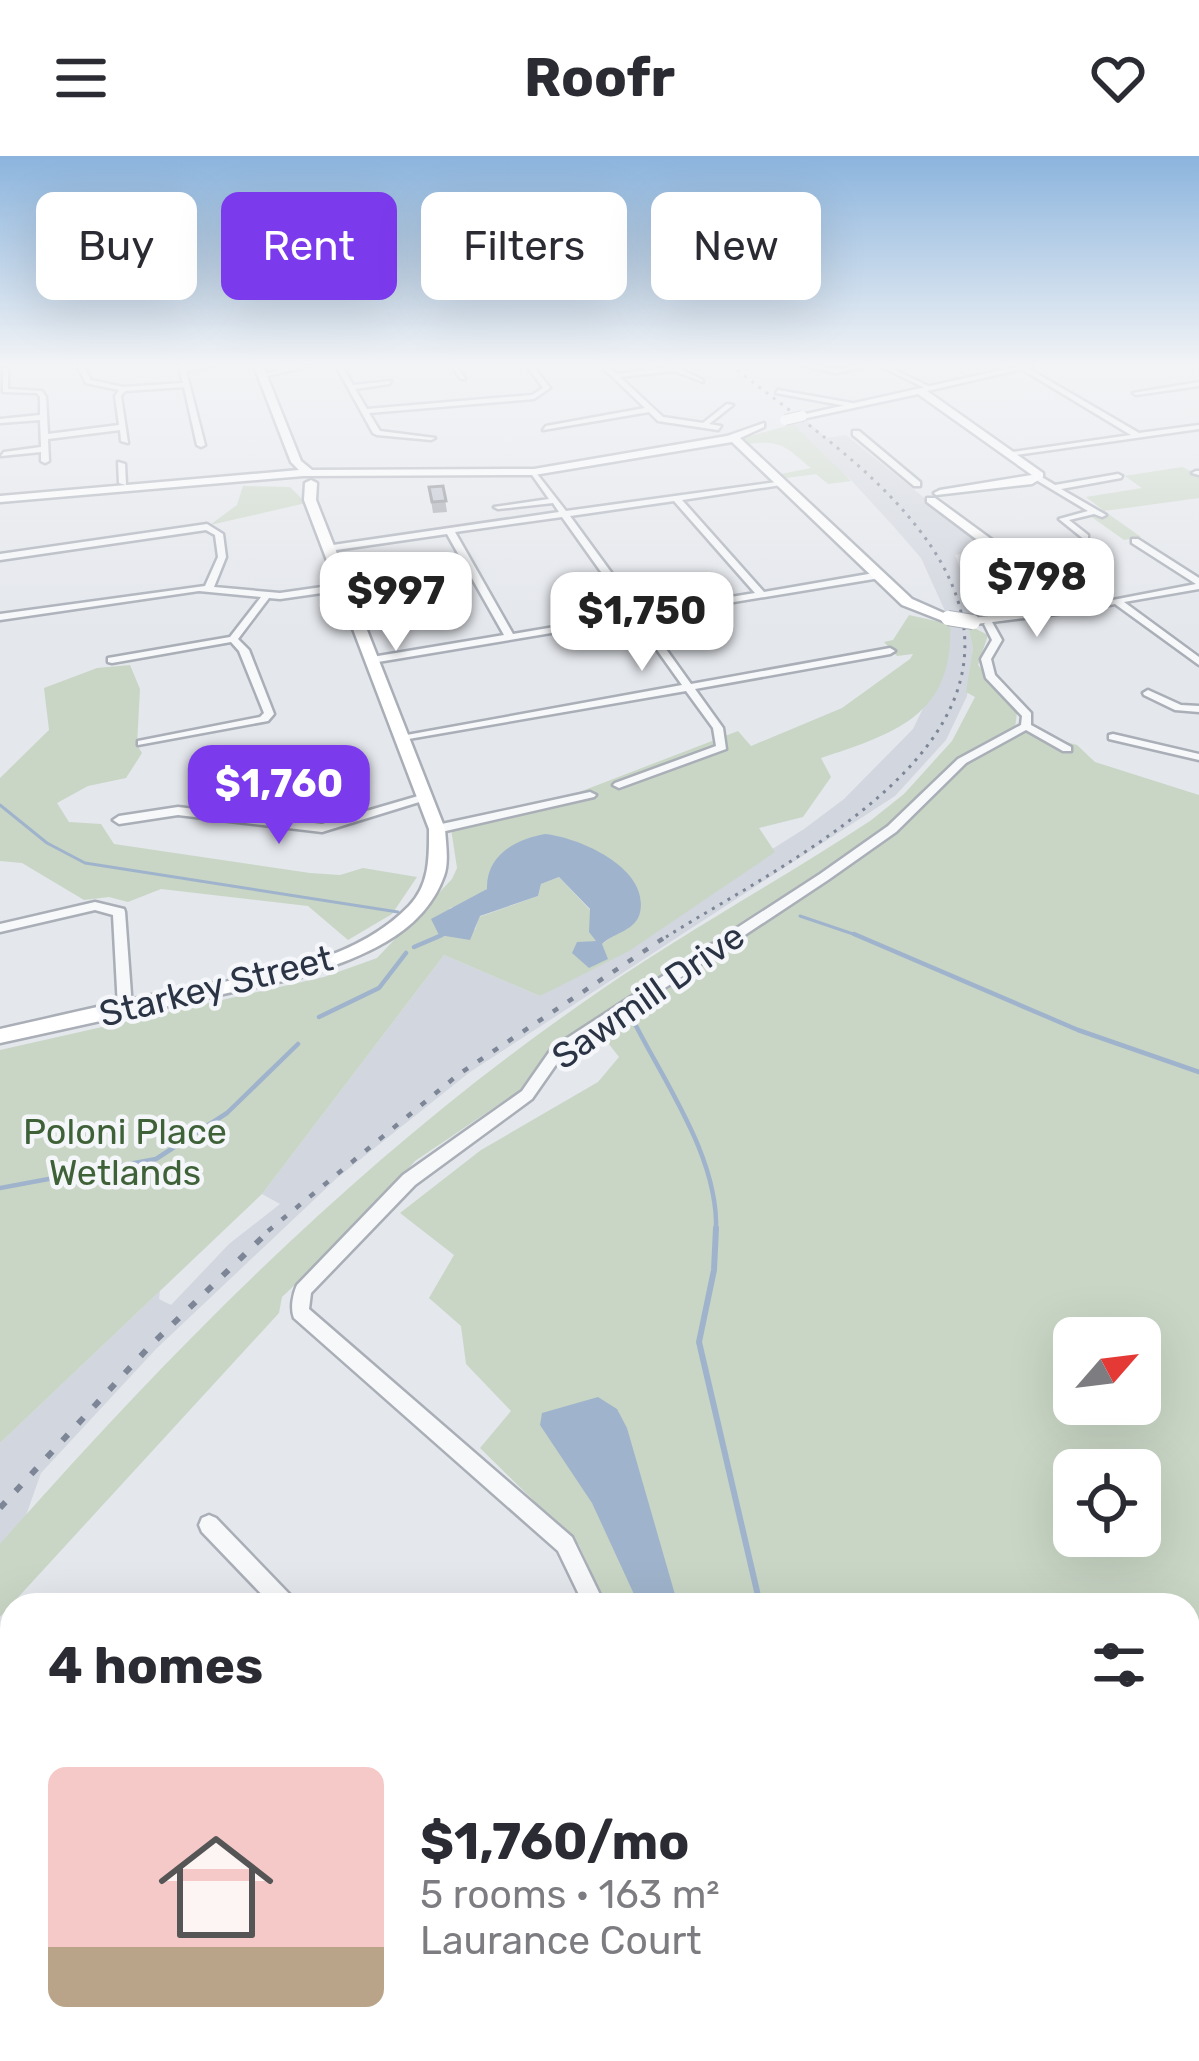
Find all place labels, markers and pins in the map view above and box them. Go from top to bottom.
pin: $798 [966,538,1108,640]
pin: $997 [325,552,467,654]
pin: $1,750 [544,572,740,674]
pin: $1,760 [181,745,377,847]

